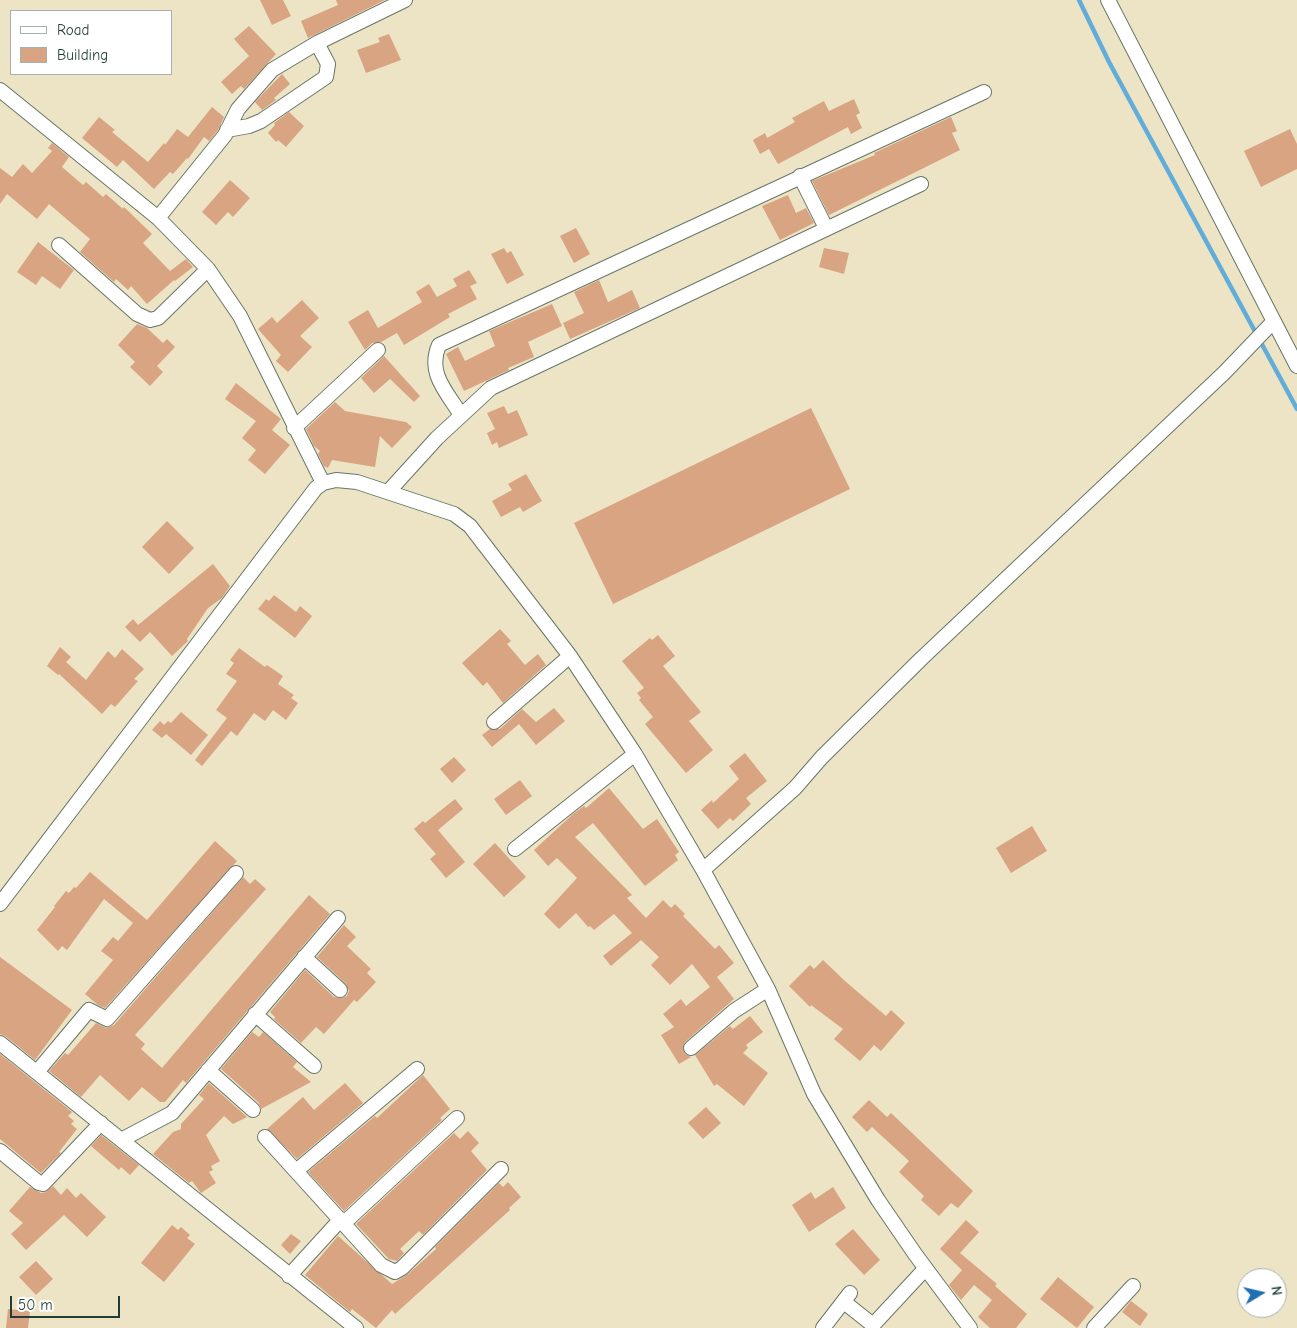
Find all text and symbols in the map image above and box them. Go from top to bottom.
legend [10,10,172,75]
text: Road [57,21,89,39]
text: Building [57,46,108,64]
north arrow [1237,1268,1287,1318]
text: N [1267,1285,1285,1297]
scale bar [12,1286,122,1318]
text: 50 m [18,1296,53,1314]

